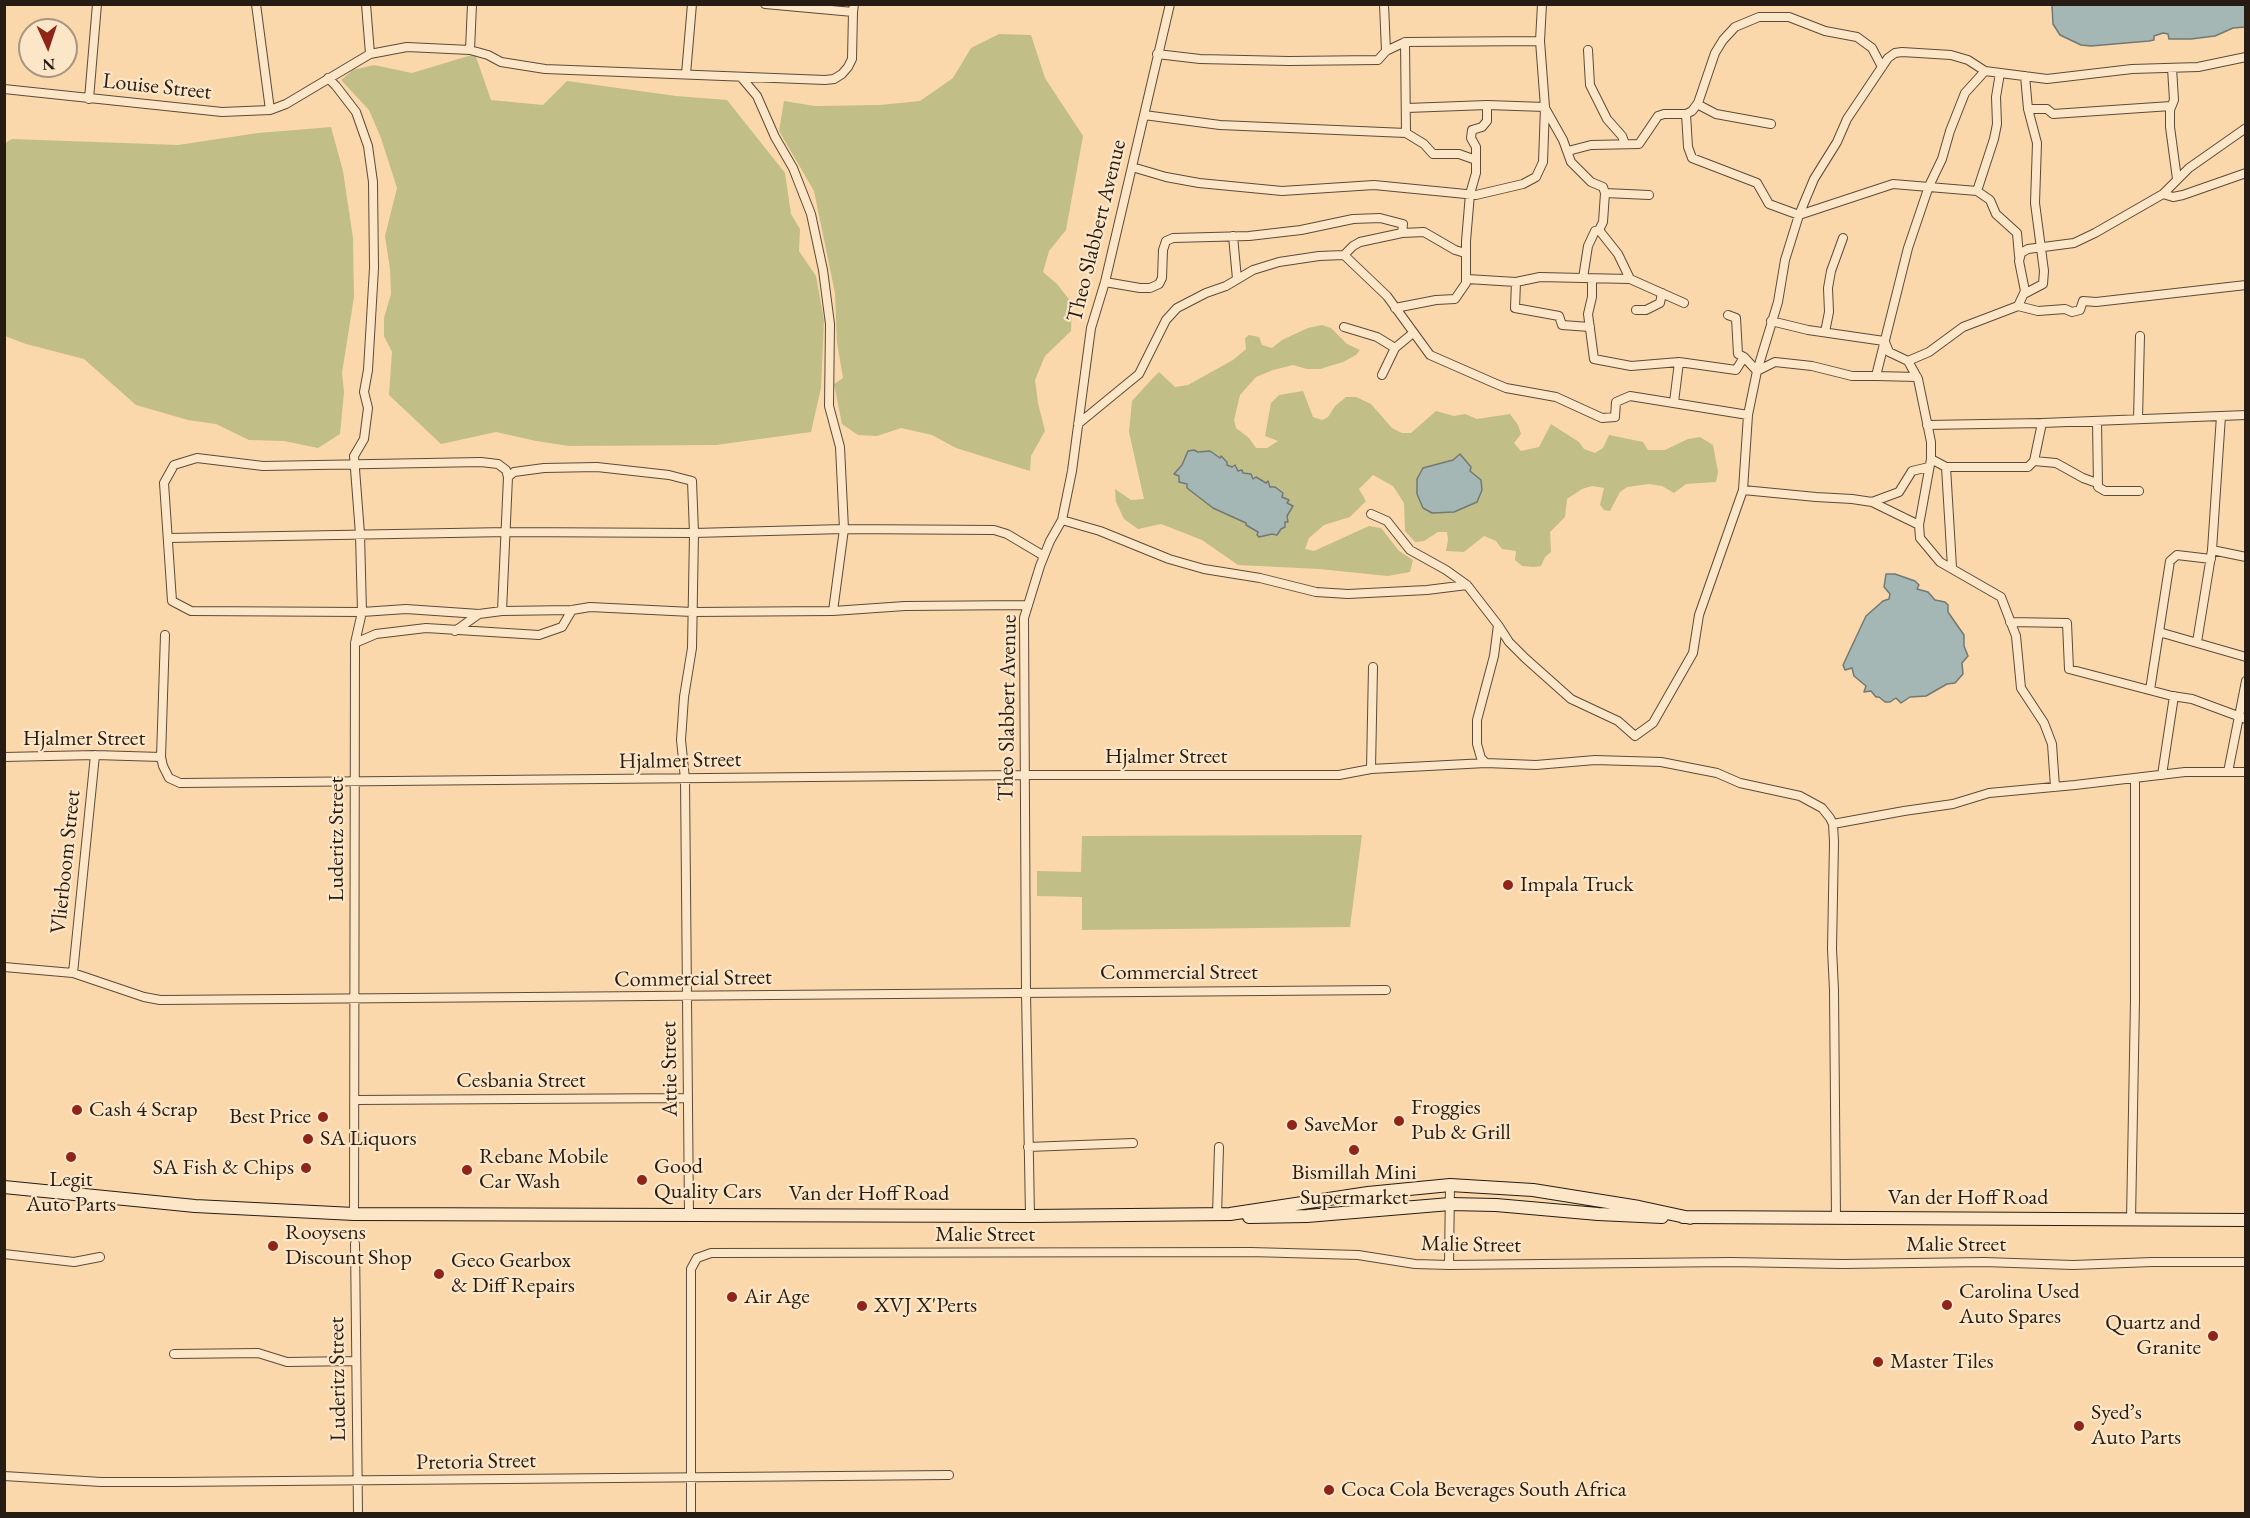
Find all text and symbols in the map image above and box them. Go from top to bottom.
north arrow [18,18,78,78]
text: N [42,54,56,75]
street label: Louise Street [101,68,213,106]
street label: Theo Slabbert Avenue [1062,137,1132,325]
street label: Theo Slabbert Avenue [993,614,1023,802]
street label: Hjalmer Street [23,726,145,752]
street label: Hjalmer Street [1105,744,1227,770]
street label: Hjalmer Street [618,747,742,775]
street label: Luderitz Street [324,777,350,901]
street label: Vlierboom Street [45,789,87,935]
place label: Impala Truck [1520,872,1634,898]
marker: Impala Truck [1501,878,1515,892]
street label: Commercial Street [1100,960,1258,986]
street label: Commercial Street [614,964,772,994]
street label: Attie Street [656,1021,684,1117]
street label: Cesbania Street [456,1068,586,1094]
place label: Froggies Pub & Grill [1411,1095,1511,1146]
place label: Cash 4 Scrap [89,1097,198,1123]
marker: Cash 4 Scrap [70,1103,84,1117]
place label: Best Price [229,1104,311,1130]
marker: Best Price [316,1110,330,1124]
place label: SaveMor [1304,1112,1378,1138]
marker: Froggies Pub & Grill [1392,1114,1406,1128]
marker: SaveMor [1285,1118,1299,1132]
place label: SA Liquors [320,1126,417,1152]
marker: SA Liquors [301,1132,315,1146]
marker: Bismillah Mini Supermarket [1347,1143,1361,1157]
place label: Rebane Mobile Car Wash [479,1144,608,1196]
marker: Legit Auto Parts [64,1150,78,1164]
place label: Good Quality Cars [654,1154,762,1206]
place label: SA Fish & Chips [153,1155,294,1181]
place label: Bismillah Mini Supermarket [1291,1160,1417,1212]
marker: SA Fish & Chips [299,1161,313,1175]
marker: Rebane Mobile Car Wash [460,1163,474,1177]
place label: Legit Auto Parts [26,1167,116,1218]
marker: Good Quality Cars [635,1173,649,1187]
street label: Van der Hoff Road [789,1181,949,1207]
street label: Van der Hoff Road [1888,1185,2048,1211]
place label: Rooysens Discount Shop [285,1220,412,1272]
street label: Malie Street [935,1222,1035,1248]
street label: Malie Street [1421,1231,1521,1259]
street label: Malie Street [1906,1232,2006,1258]
marker: Rooysens Discount Shop [266,1239,280,1253]
place label: Geco Gearbox & Diff Repairs [451,1248,575,1300]
marker: Geco Gearbox & Diff Repairs [432,1267,446,1281]
place label: Carolina Used Auto Spares [1959,1279,2080,1330]
place label: Air Age [744,1284,810,1310]
marker: Air Age [725,1290,739,1304]
place label: XVJ X'Perts [874,1293,977,1319]
marker: Carolina Used Auto Spares [1940,1298,1954,1312]
marker: XVJ X'Perts [855,1299,869,1313]
place label: Quartz and Granite [2105,1310,2201,1362]
street label: Luderitz Street [324,1316,352,1442]
marker: Quartz and Granite [2206,1329,2220,1343]
place label: Master Tiles [1890,1349,1994,1375]
marker: Master Tiles [1871,1355,1885,1369]
place label: Syed’s Auto Parts [2091,1400,2181,1452]
marker: Syed’s Auto Parts [2072,1419,2086,1433]
street label: Pretoria Street [416,1448,536,1476]
place label: Coca Cola Beverages South Africa [1341,1477,1627,1503]
marker: Coca Cola Beverages South Africa [1322,1483,1336,1497]

